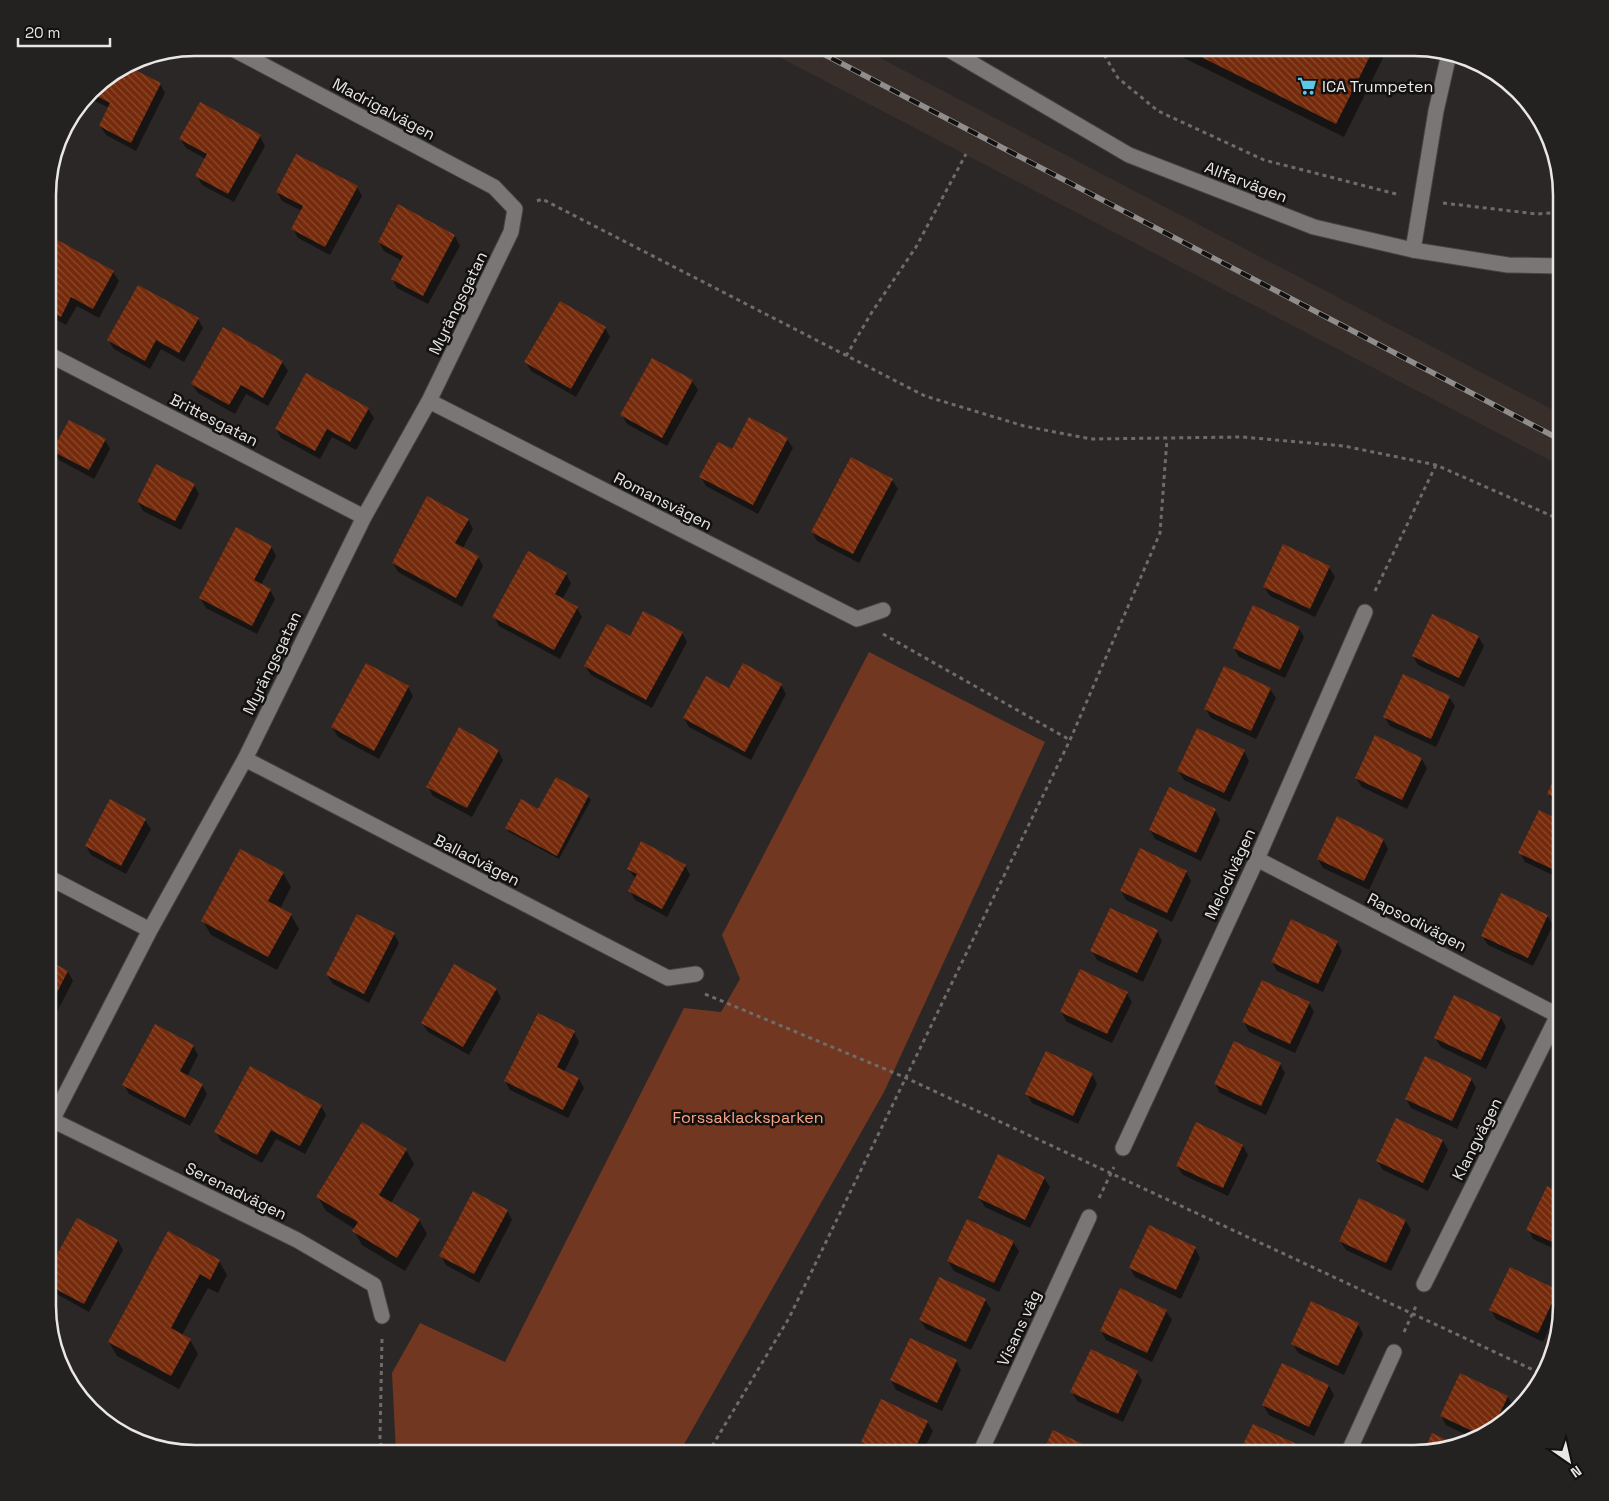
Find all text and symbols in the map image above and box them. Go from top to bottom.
scale bar [18,15,110,47]
text: 20 m [25,23,60,42]
street label: Madrigalvägen [329,73,439,145]
supermarket icon: ICA Trumpeten [1296,75,1318,97]
place label: ICA Trumpeten [1322,76,1433,97]
street label: Allfarvägen [1202,157,1290,207]
street label: Myrängsgatan [424,248,492,358]
street label: Brittesgatan [166,389,262,451]
street label: Romansvägen [610,467,716,535]
street label: Myrängsgatan [238,608,306,718]
street label: Melodivägen [1200,825,1260,923]
street label: Balladvägen [430,829,524,891]
street label: Rapsodivägen [1364,888,1470,956]
street label: Klangvägen [1447,1094,1507,1184]
park label: Forssaklacksparken [672,1107,824,1128]
street label: Serenadvägen [182,1157,290,1225]
street label: Visans väg [992,1287,1046,1369]
north arrow [1544,1436,1594,1486]
text: N [1567,1462,1585,1482]

